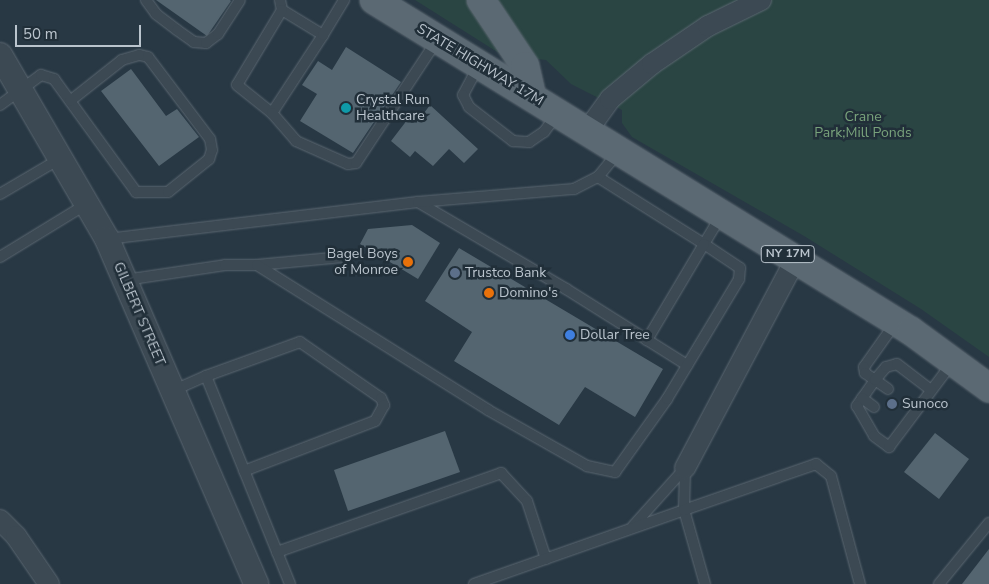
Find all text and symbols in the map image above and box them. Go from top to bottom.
scale bar [18,15,144,47]
street label: STATE HIGHWAY 17M [414,21,546,109]
text: 50 m [23,24,58,44]
place label: Crystal Run Healthcare [356,92,430,124]
marker: Crystal Run Healthcare [340,102,352,114]
park label: Crane Park;Mill Ponds [814,109,912,142]
road number: NY 17M [760,244,816,264]
place label: Bagel Boys of Monroe [327,246,398,278]
marker: Bagel Boys of Monroe [402,256,414,268]
street label: GILBERT STREET [110,260,168,368]
place label: Trustco Bank [465,265,546,281]
marker: Trustco Bank [449,267,461,279]
place label: Domino's [499,285,558,301]
marker: Domino's [483,287,495,299]
place label: Dollar Tree [580,327,650,343]
marker: Dollar Tree [564,329,576,341]
place label: Sunoco [902,396,948,412]
marker: Sunoco [886,398,898,410]

